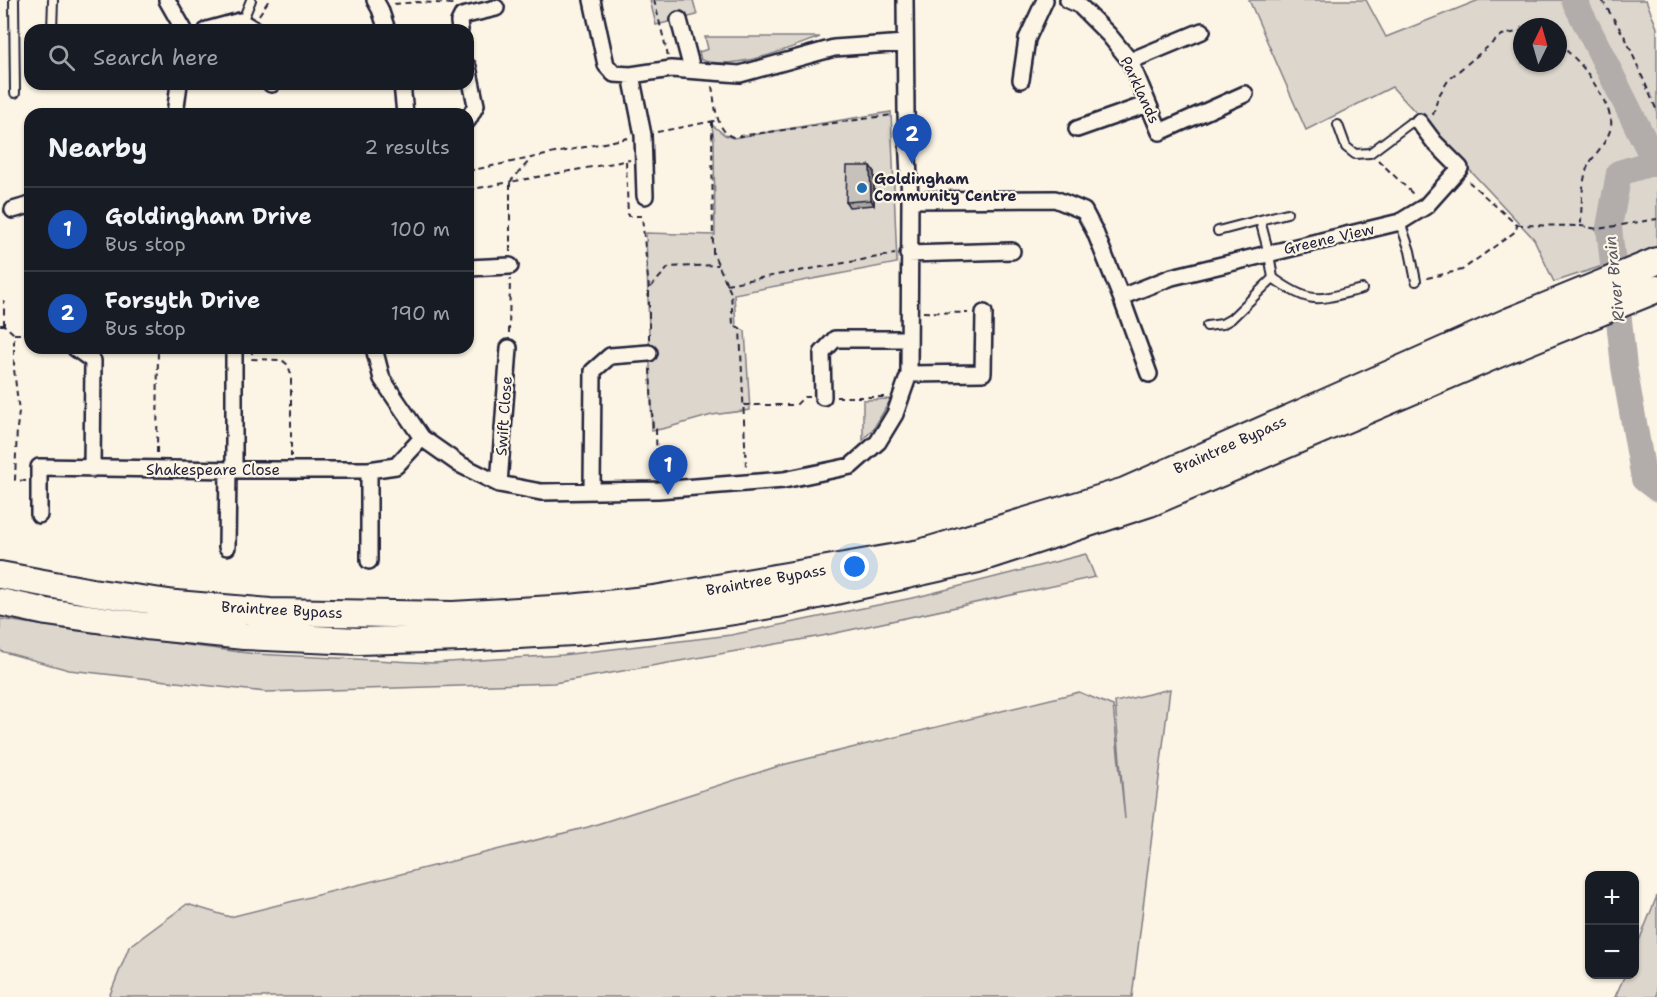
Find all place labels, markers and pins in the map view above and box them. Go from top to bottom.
pin: 2 [892,114,932,164]
place label: Goldingham Community Centre [874,169,1016,206]
marker: Goldingham Community Centre [855,181,869,195]
pin: 1 [648,446,688,495]

